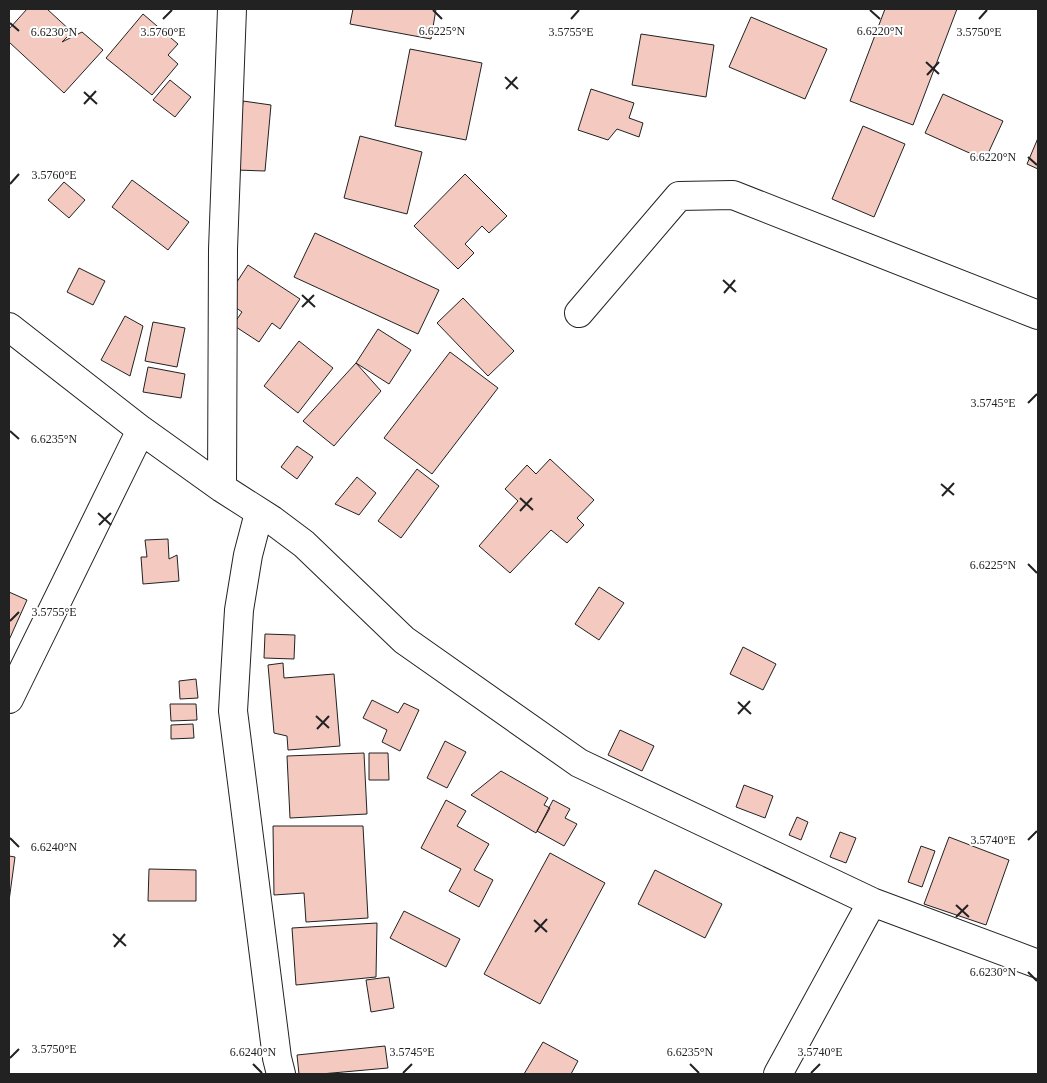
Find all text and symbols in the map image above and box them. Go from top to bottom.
text: 6.6225°N [419,24,466,38]
text: 6.6220°N [857,24,904,38]
text: 6.6230°N [31,25,78,39]
text: 3.5760°E [140,25,186,39]
text: 3.5755°E [548,25,594,39]
text: 3.5750°E [956,25,1002,39]
text: 6.6220°N [970,150,1017,164]
text: 3.5760°E [31,168,77,182]
text: 3.5745°E [970,396,1016,410]
text: 6.6235°N [31,432,78,446]
text: 6.6225°N [970,558,1017,572]
text: 3.5755°E [31,605,77,619]
text: 3.5740°E [970,833,1016,847]
text: 6.6240°N [31,840,78,854]
text: 6.6230°N [970,965,1017,979]
text: 3.5750°E [31,1042,77,1056]
text: 6.6240°N [230,1045,277,1059]
text: 3.5745°E [389,1045,435,1059]
text: 6.6235°N [667,1045,714,1059]
text: 3.5740°E [797,1045,843,1059]

